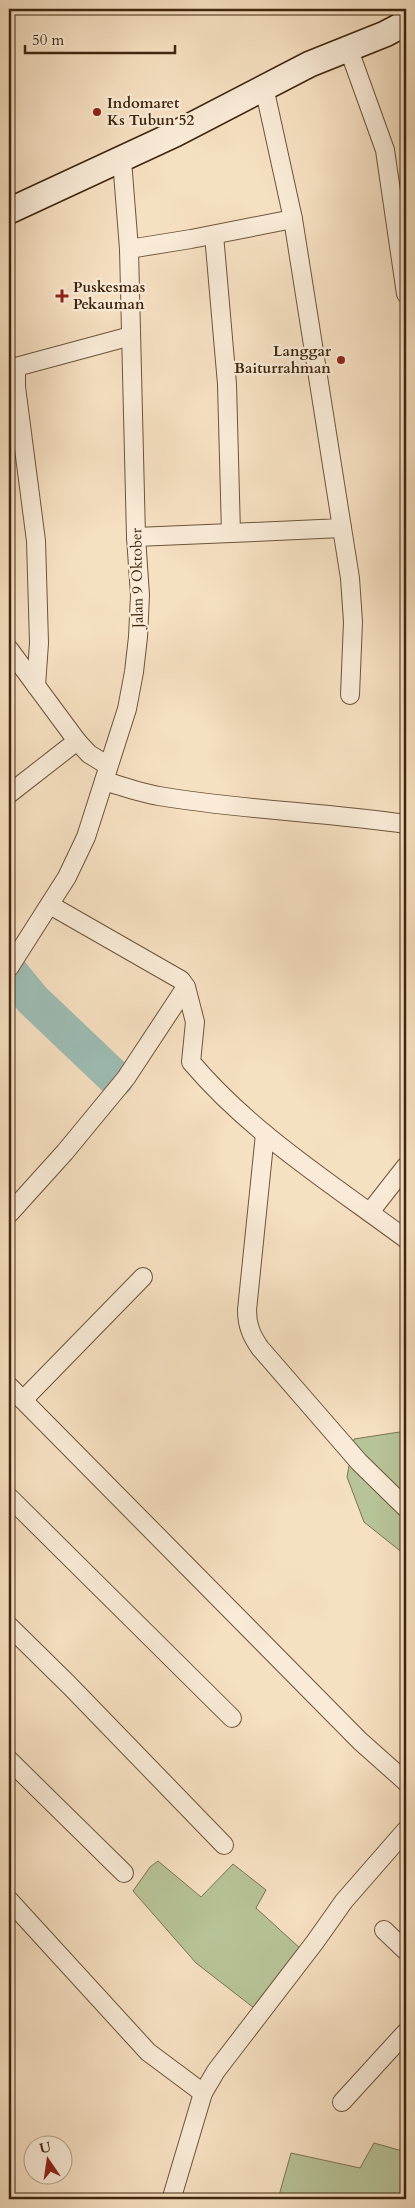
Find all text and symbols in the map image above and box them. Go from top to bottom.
scale bar [25,22,175,54]
text: 50 m [32,30,64,50]
place label: Indomaret Ks Tubun 52 [107,93,194,130]
marker: Indomaret Ks Tubun 52 [91,106,103,118]
place label: Puskesmas Pekauman [73,277,145,314]
marker: Puskesmas Pekauman [55,289,69,303]
place label: Langgar Baiturrahman [234,341,332,378]
marker: Langgar Baiturrahman [335,354,347,366]
street label: Jalan 9 Oktober [126,527,148,630]
north arrow [22,2136,72,2186]
text: U [37,2137,53,2158]

